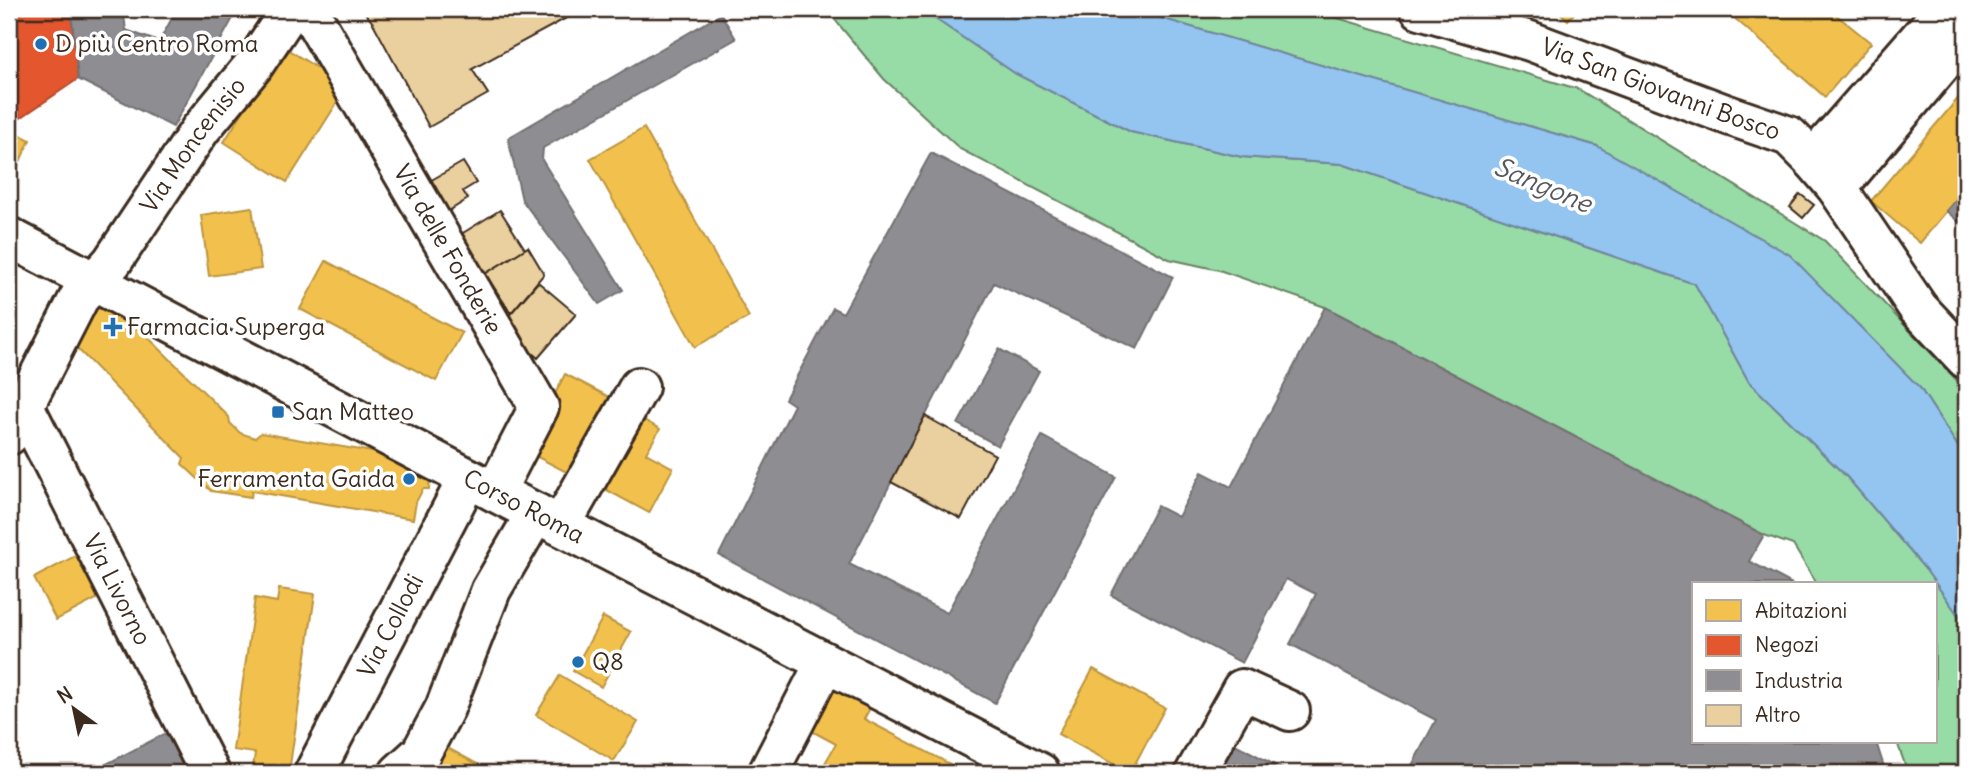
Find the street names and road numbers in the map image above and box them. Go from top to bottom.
street label: Via San Giovanni Bosco [1537,31,1785,146]
street label: Via Moncenisio [133,71,252,218]
street label: Via delle Fonderie [387,159,509,339]
street label: Corso Roma [458,462,590,549]
street label: Via Livorno [77,529,159,650]
street label: Via Collodi [351,568,429,682]

